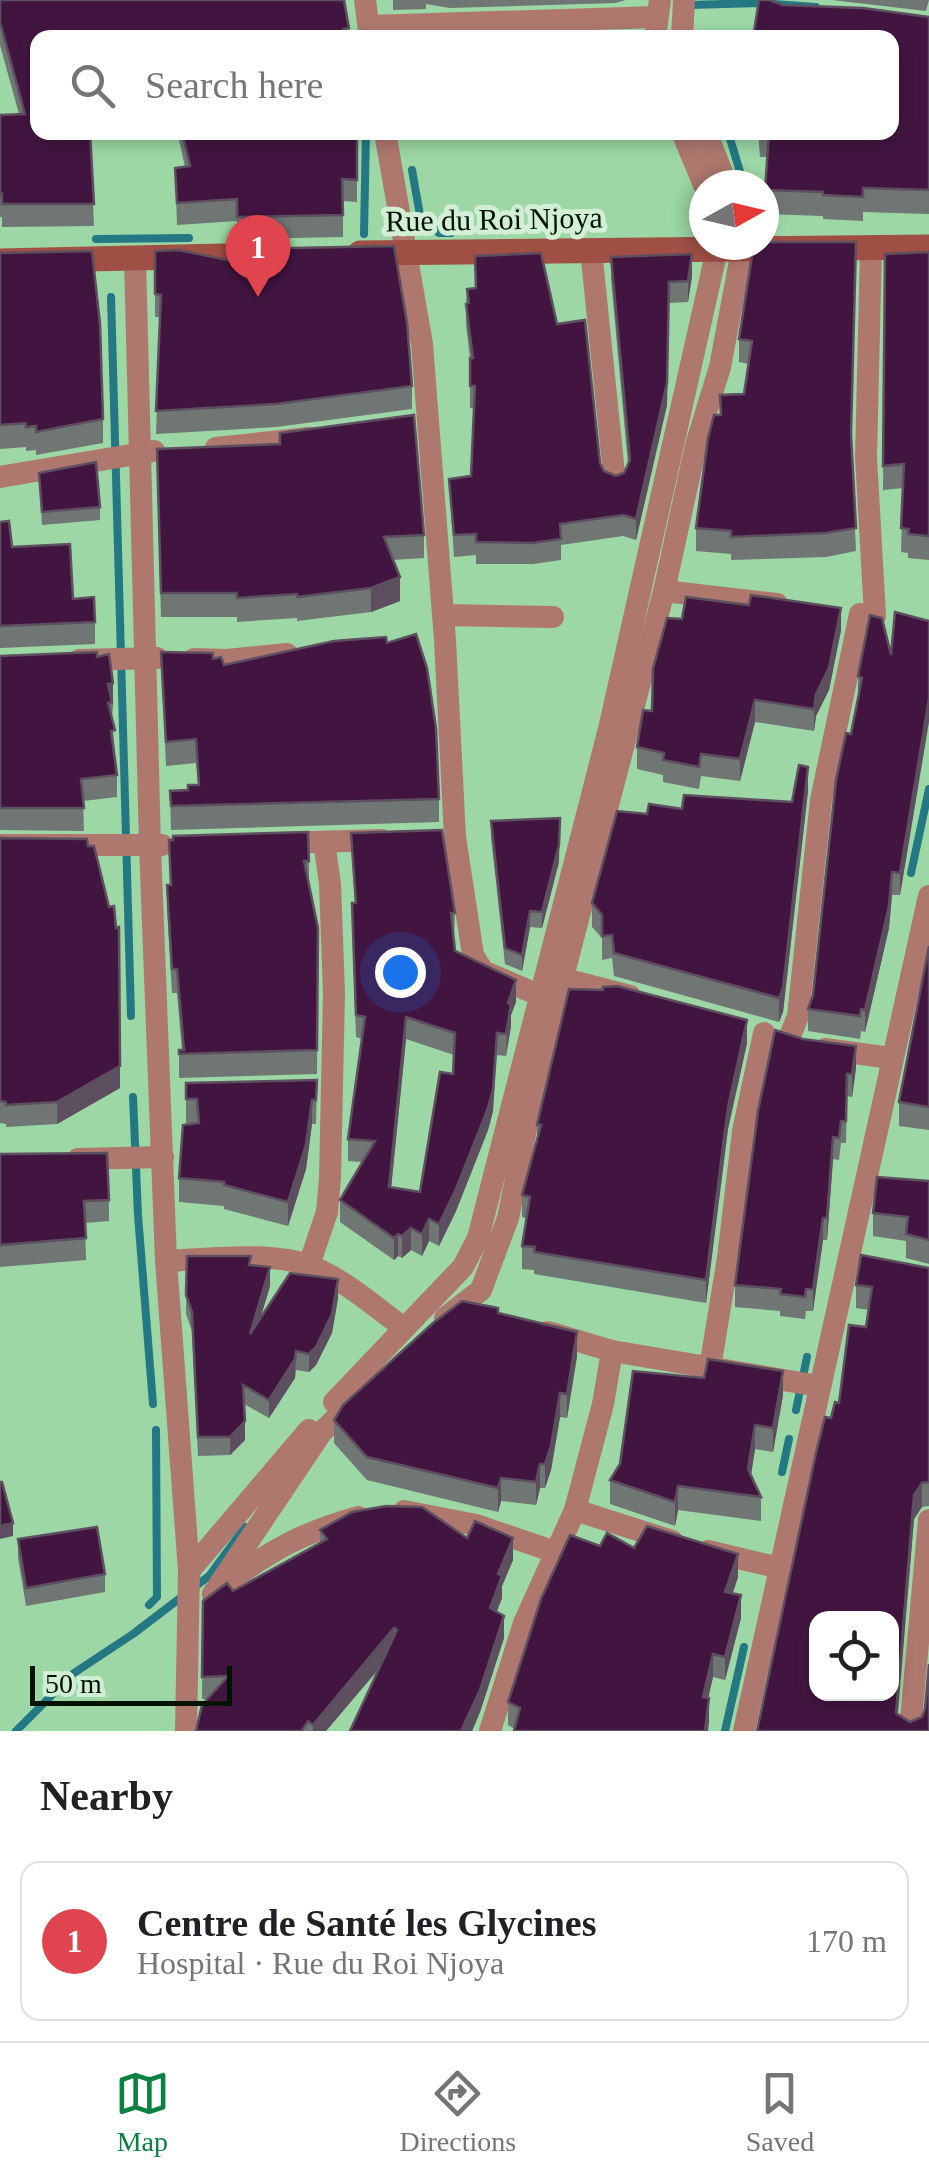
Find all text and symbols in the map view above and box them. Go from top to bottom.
search box [30,30,899,140]
icon: search [65,58,120,113]
text: Search here [145,64,323,106]
north arrow [689,170,779,260]
street label: Rue du Roi Njoya [385,201,603,237]
pin: 1 [226,214,290,297]
your location [375,947,426,998]
map controls [809,1611,899,1701]
button: locate [809,1611,899,1701]
scale bar [30,1661,232,1706]
text: 50 m [45,1668,102,1699]
text: Nearby [40,1773,173,1819]
text: Centre de Santé les Glycines [137,1902,596,1944]
text: 1 [67,1923,83,1959]
text: 170 m [806,1923,887,1959]
text: Hospital · Rue du Roi Njoya [137,1945,504,1981]
tab: Map [115,2066,170,2158]
tab: Directions [399,2066,516,2158]
tab: Saved [746,2066,814,2158]

